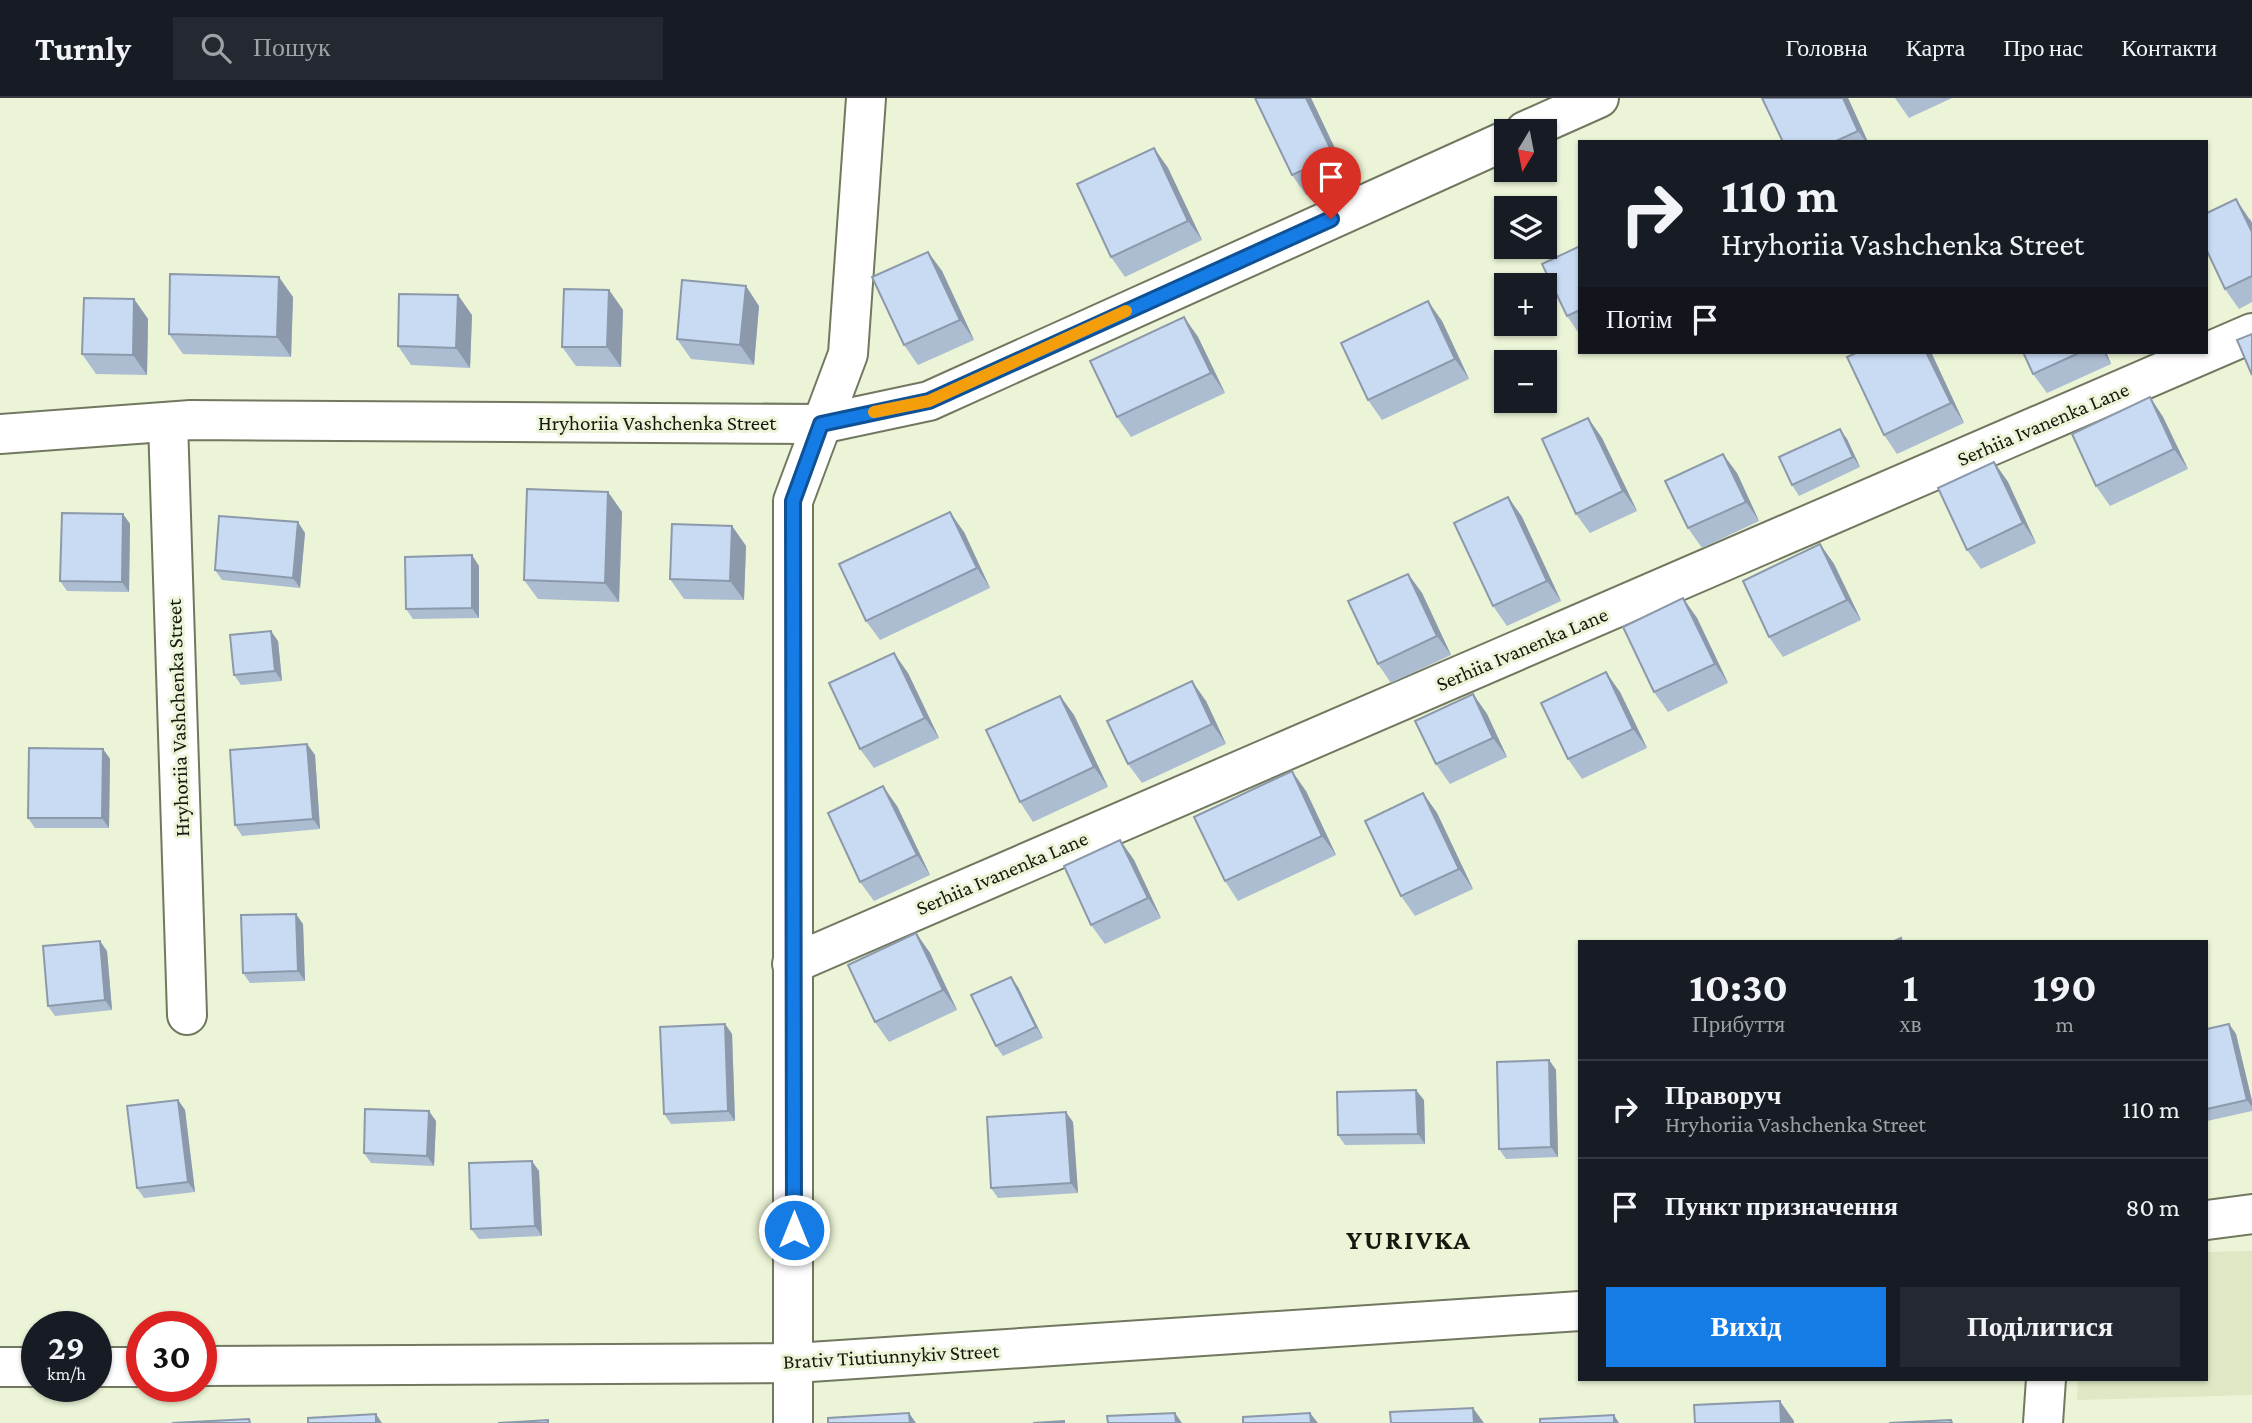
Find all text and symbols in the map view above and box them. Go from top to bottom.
search box [173,17,663,80]
icon: search [197,29,235,67]
text: Turnly [35,30,131,67]
text: Пошук [253,33,331,62]
text: Головна [1786,34,1868,61]
text: Карта [1906,34,1965,61]
text: Про нас [2003,34,2083,61]
text: Контакти [2121,34,2217,61]
north arrow [1494,119,1558,182]
map controls [1494,119,1557,413]
pin [1301,147,1361,219]
icon: arrive [1312,158,1350,196]
icon: right [1606,168,1697,259]
text: 110 m [1721,168,1838,223]
button: layers [1494,196,1557,259]
text: Hryhoriia Vashchenka Street [1721,226,2084,262]
button: + [1494,273,1557,336]
icon: arrive [1686,301,1724,339]
text: Потім [1606,305,1672,334]
button: − [1494,350,1557,413]
street label: Serhiia Ivanenka Lane [1954,377,2132,471]
street label: Hryhoriia Vashchenka Street [538,411,777,435]
street label: Hryhoriia Vashchenka Street [162,597,194,837]
street label: Serhiia Ivanenka Lane [1433,602,1611,696]
street label: Serhiia Ivanenka Lane [913,826,1091,920]
text: 10:30 [1689,963,1788,1010]
text: 1 [1903,963,1918,1010]
text: 190 [2033,963,2097,1010]
text: Прибуття [1692,1011,1785,1037]
text: хв [1899,1011,1922,1037]
text: m [2056,1011,2074,1037]
text: Праворуч [1665,1081,1781,1110]
icon: right [1606,1090,1644,1128]
text: 110 m [2122,1095,2180,1124]
text: Hryhoriia Vashchenka Street [1665,1111,1926,1137]
icon: arrive [1606,1188,1644,1226]
text: Пункт призначення [1665,1192,1898,1221]
position arrow [757,1193,831,1267]
text: 80 m [2126,1193,2180,1222]
district label: YURIVKA [1346,1224,1472,1255]
button: Вихід [1606,1287,1886,1367]
button: Поділитися [1900,1287,2180,1367]
speed limit sign: 30 [126,1311,217,1402]
text: 29 [48,1328,85,1367]
street label: Brativ Tiutiunnykiv Street [782,1338,1001,1374]
text: km/h [47,1364,86,1384]

